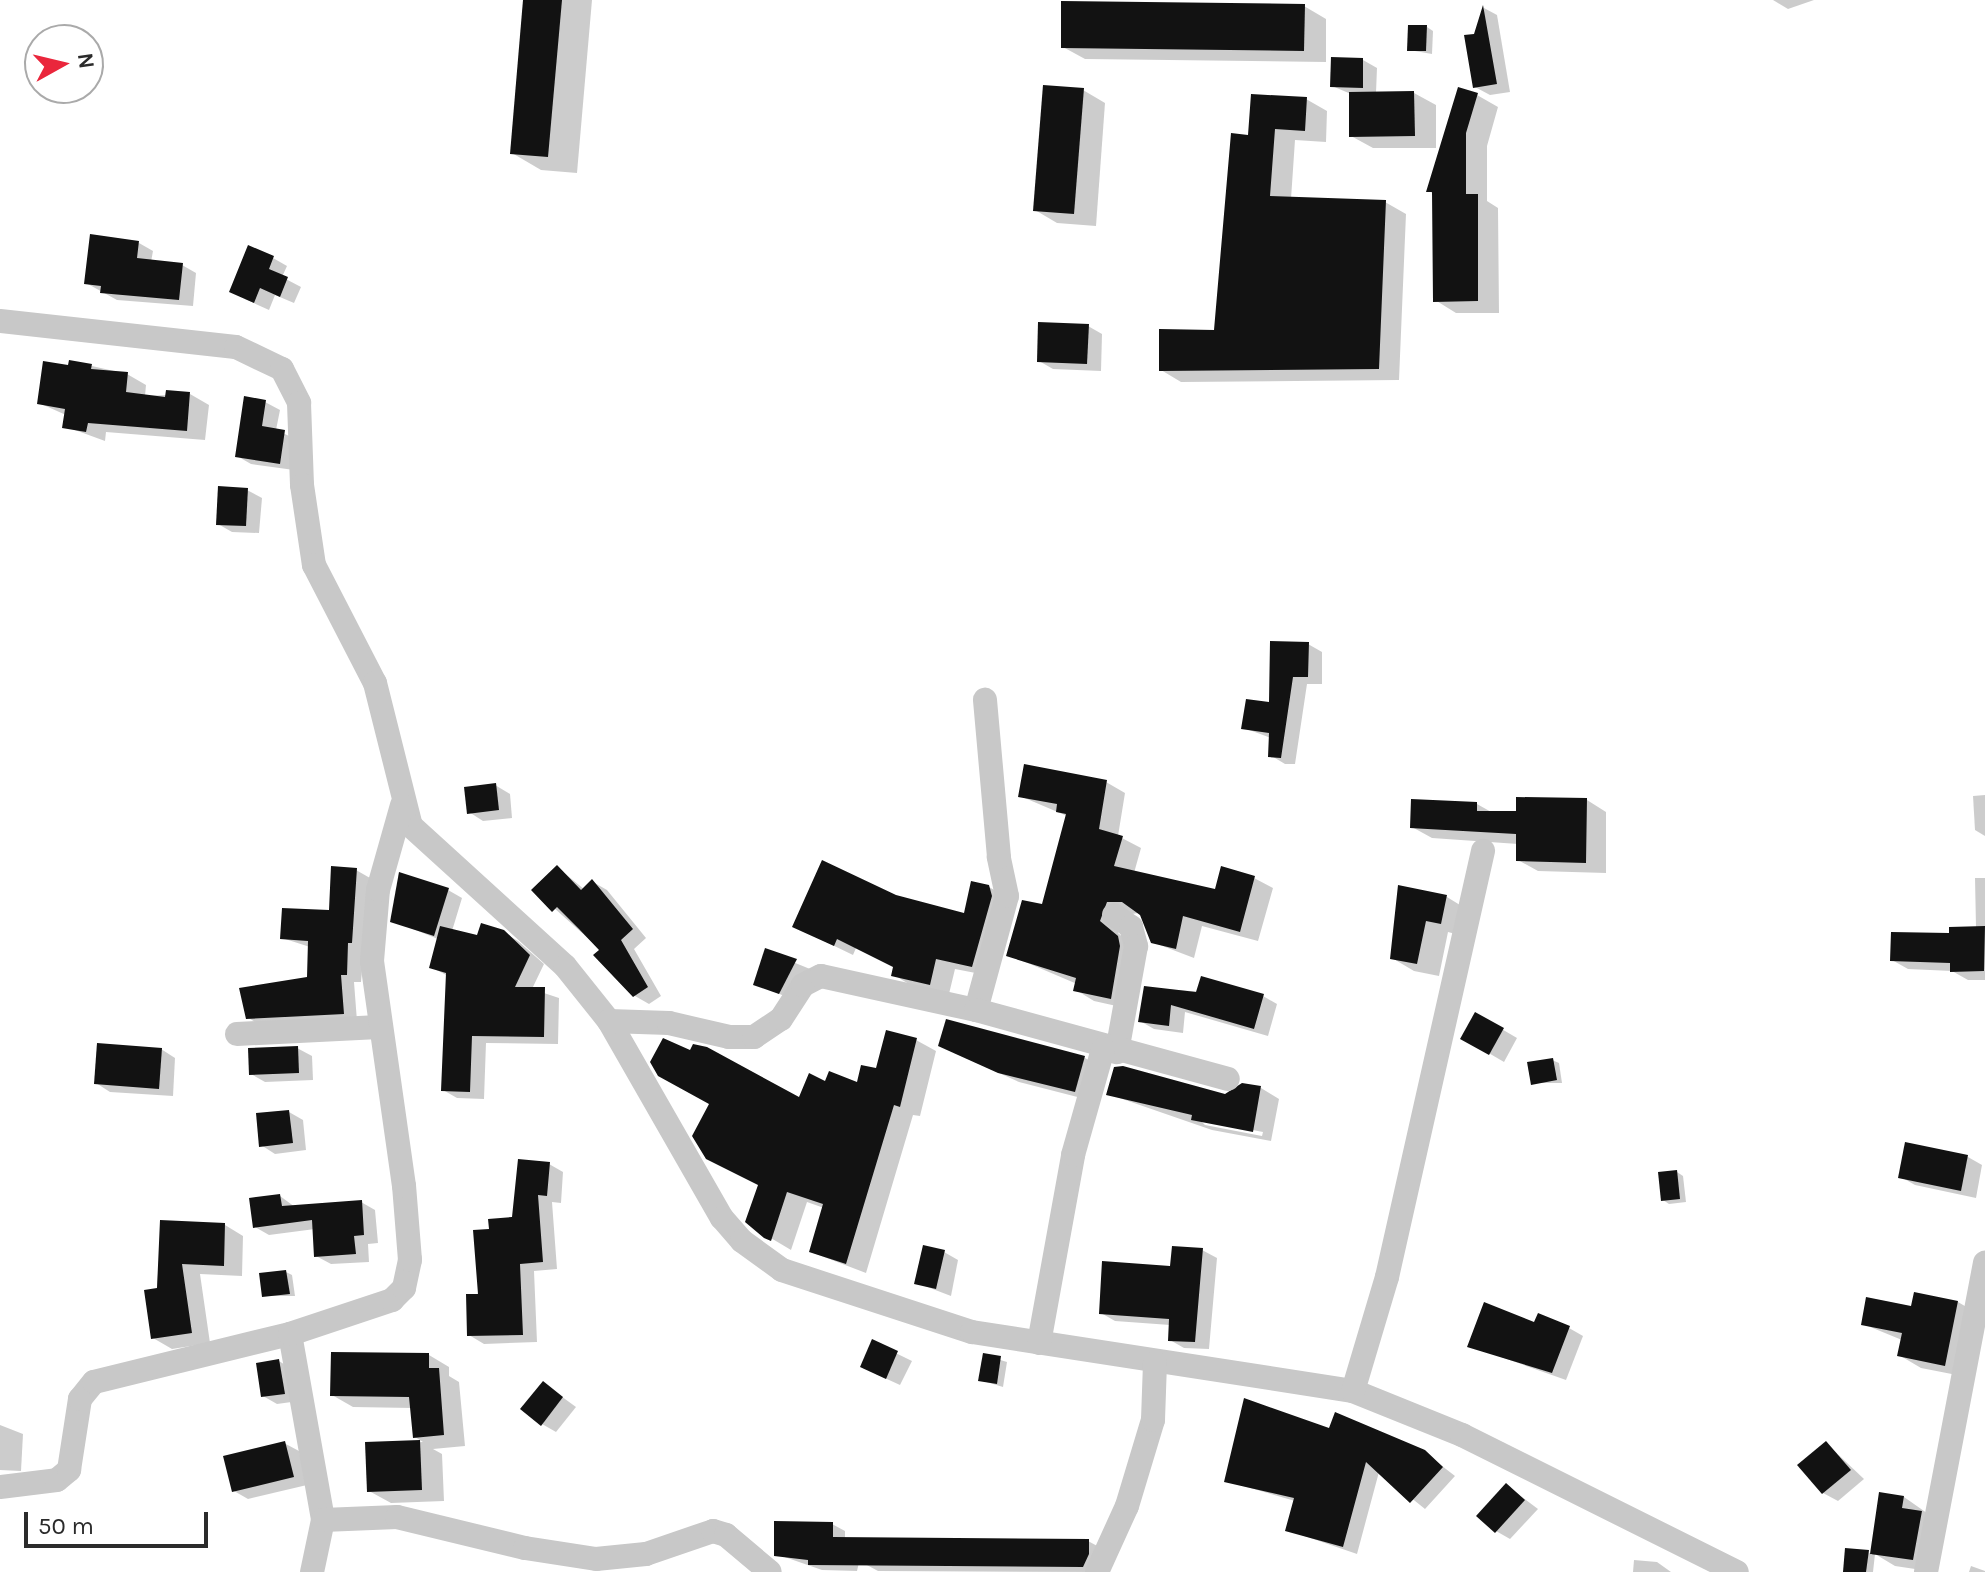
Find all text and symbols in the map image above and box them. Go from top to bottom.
north arrow [24,24,104,104]
text: N [72,51,100,71]
scale bar [28,1496,212,1546]
text: 50 m [38,1512,94,1540]

